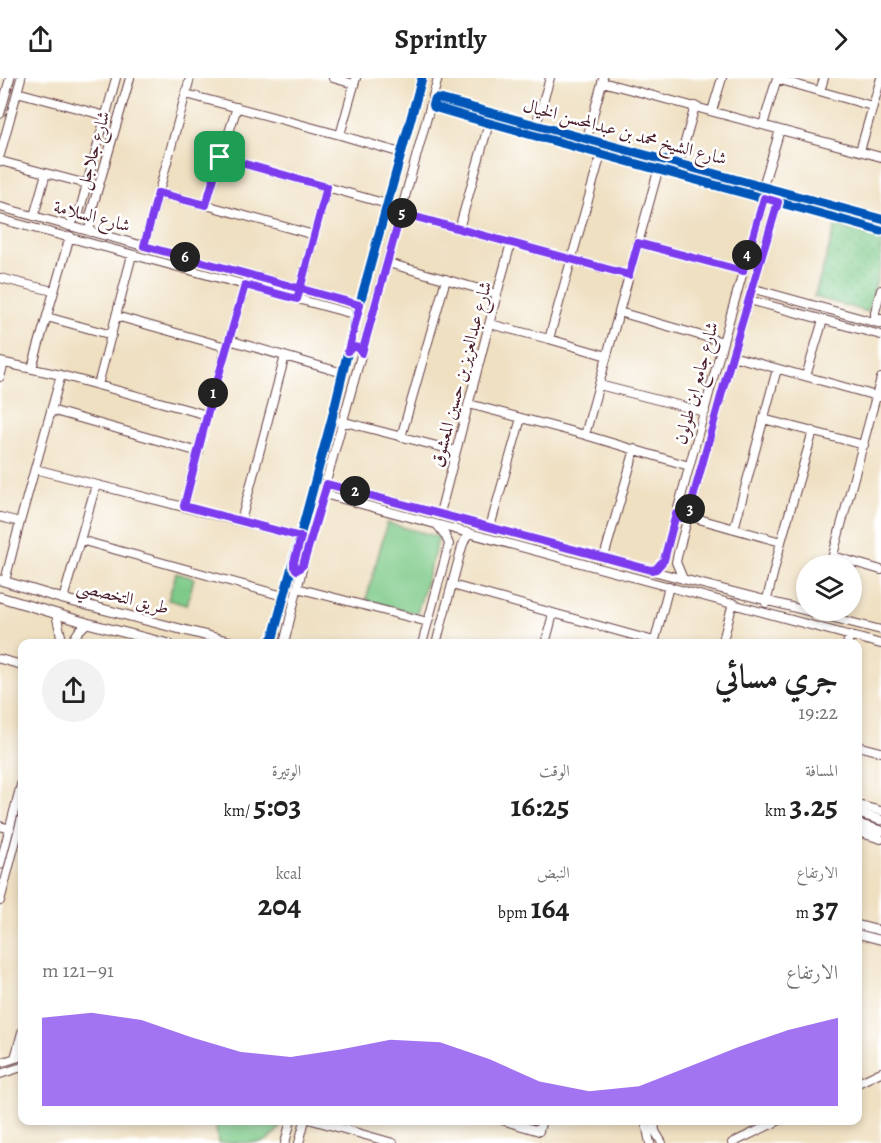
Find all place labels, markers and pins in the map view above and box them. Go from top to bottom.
pin [194,131,245,182]
pin: 5 [387,198,417,228]
pin: 4 [732,240,762,270]
pin: 6 [170,242,200,272]
pin: 1 [198,378,228,408]
pin: 2 [340,476,370,506]
pin: 3 [675,494,705,524]

